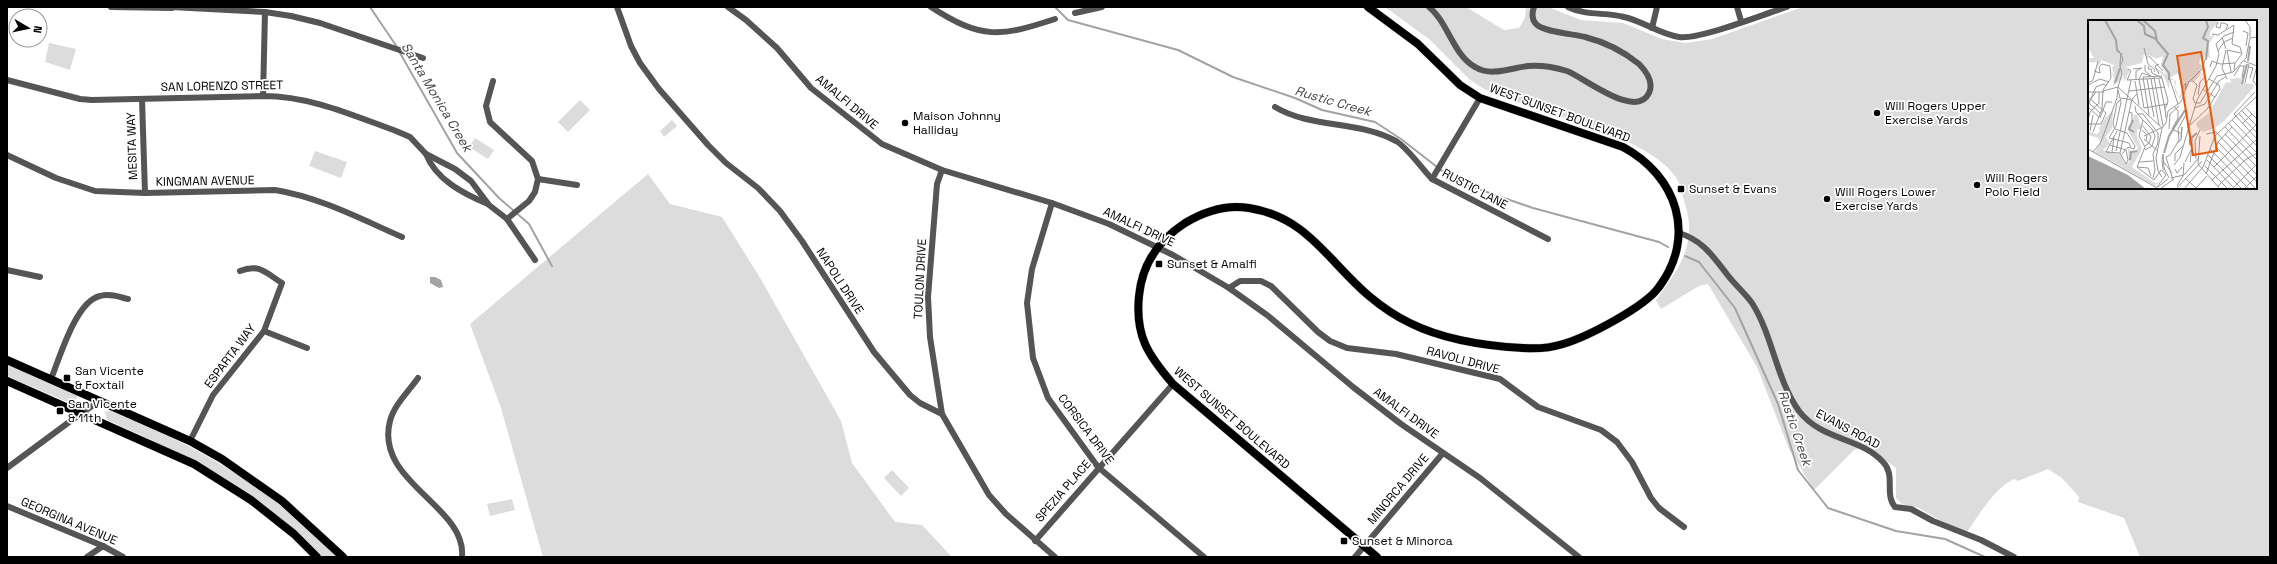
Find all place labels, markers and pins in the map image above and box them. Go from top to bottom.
place label: Will Rogers Upper Exercise Yards [1885,98,1987,128]
place label: Maison Johnny Halliday [913,108,1001,138]
marker: Will Rogers Upper Exercise Yards [1872,108,1882,118]
marker: Maison Johnny Halliday [900,118,910,128]
place label: Will Rogers Polo Field [1985,170,2048,200]
marker: Will Rogers Polo Field [1972,180,1982,190]
place label: Sunset & Evans [1689,181,1777,197]
marker: Sunset & Evans [1676,184,1686,194]
place label: Will Rogers Lower Exercise Yards [1835,184,1936,214]
marker: Will Rogers Lower Exercise Yards [1822,194,1832,204]
place label: Sunset & Amalfi [1167,256,1257,272]
marker: Sunset & Amalfi [1154,259,1164,269]
place label: San Vicente & Foxtail [75,363,144,393]
marker: San Vicente & Foxtail [62,373,72,383]
place label: San Vicente & 11th [68,396,137,426]
marker: San Vicente & 11th [55,406,65,416]
place label: Sunset & Minorca [1352,533,1453,549]
marker: Sunset & Minorca [1339,536,1349,546]

